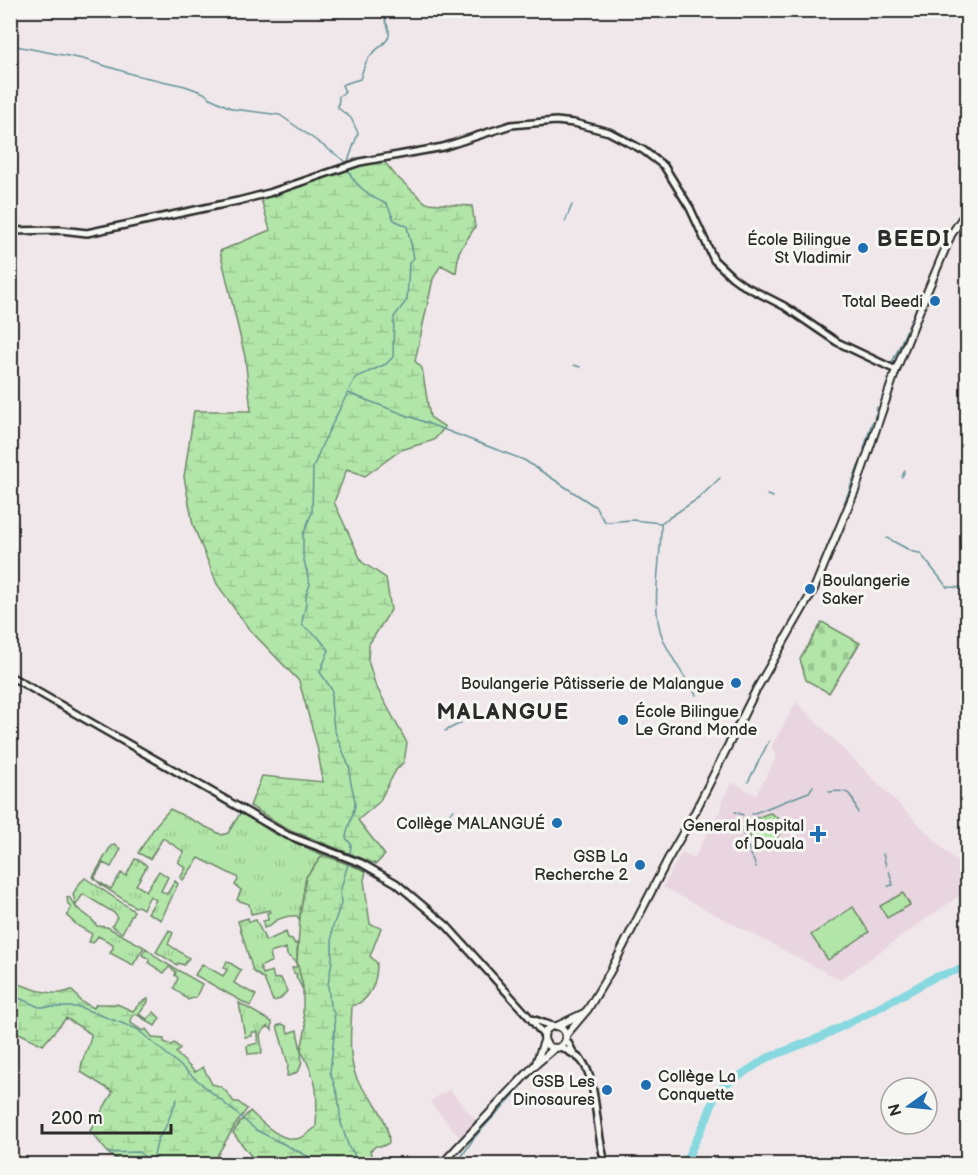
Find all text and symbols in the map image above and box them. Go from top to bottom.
district label: BEEDI [877,226,951,253]
place label: École Bilingue St Vladimir [747,229,852,268]
marker: École Bilingue St Vladimir [856,241,870,255]
place label: Total Beedi [842,293,923,312]
marker: Total Beedi [928,294,942,308]
place label: Boulangerie Saker [822,572,911,609]
marker: Boulangerie Saker [803,582,817,596]
place label: Boulangerie Pâtisserie de Malangue [461,675,725,694]
marker: Boulangerie Pâtisserie de Malangue [729,676,743,690]
district label: MALANGUE [436,699,570,726]
place label: École Bilingue Le Grand Monde [635,701,758,740]
marker: École Bilingue Le Grand Monde [616,713,630,727]
place label: Collège MALANGUÉ [396,813,545,834]
marker: Collège MALANGUÉ [550,816,564,830]
place label: General Hospital of Douala [683,817,804,854]
marker: General Hospital of Douala [809,825,827,843]
place label: GSB La Recherche 2 [534,848,629,885]
marker: GSB La Recherche 2 [633,858,647,872]
place label: Collège La Conquette [658,1068,736,1105]
place label: GSB Les Dinosaures [513,1073,595,1110]
north arrow [879,1076,939,1136]
marker: Collège La Conquette [639,1078,653,1092]
marker: GSB Les Dinosaures [600,1083,614,1097]
scale bar [42,1097,171,1135]
text: N [885,1101,907,1118]
text: 200 m [51,1108,103,1129]

